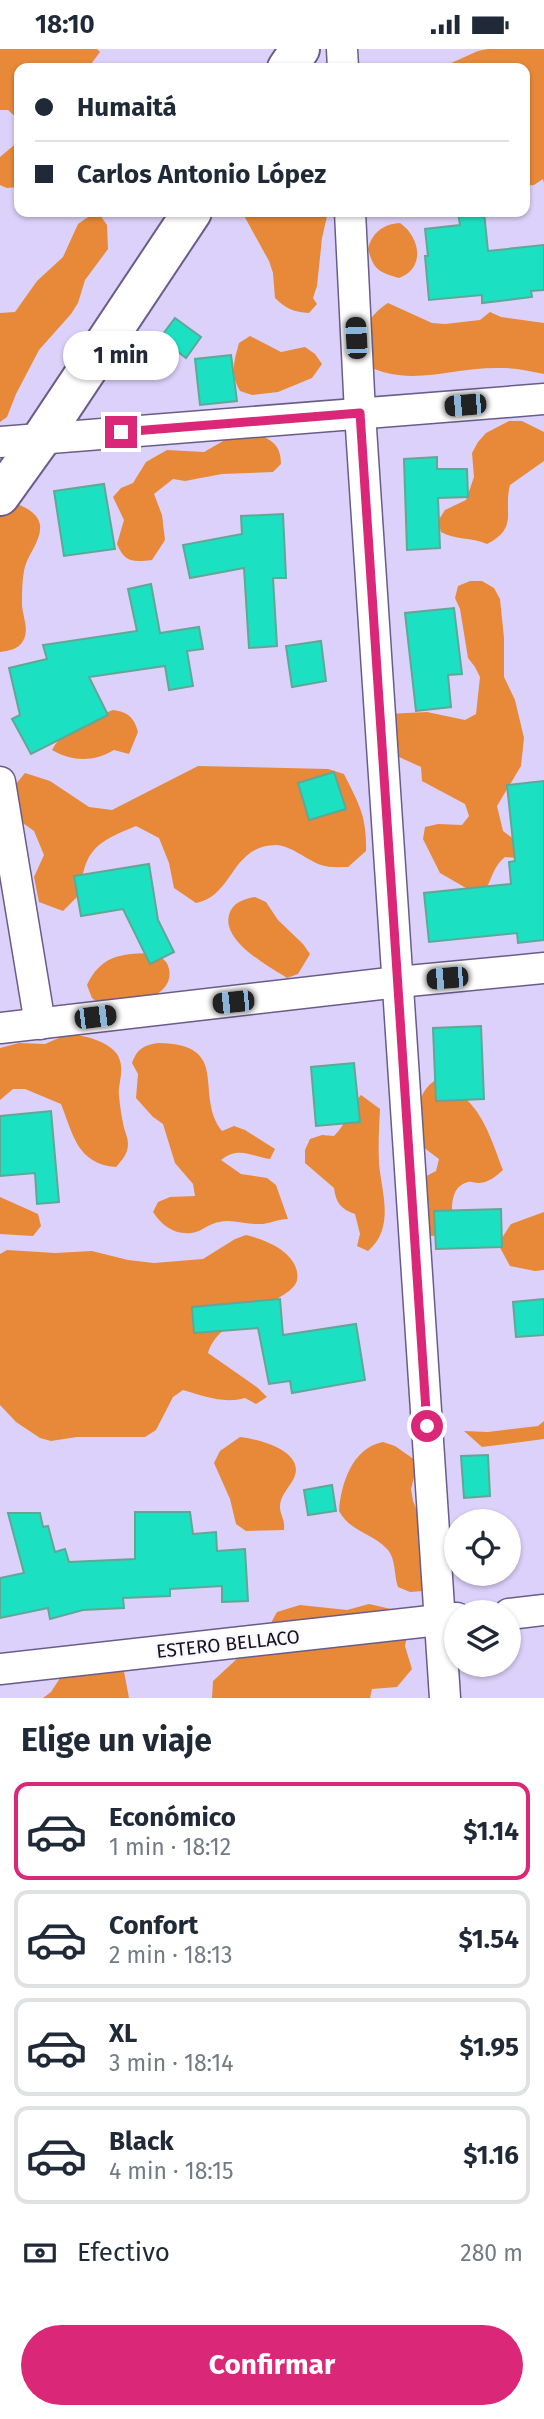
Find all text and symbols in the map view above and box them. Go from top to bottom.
text: 18:10 [35,9,95,40]
text: Humaitá [77,92,177,123]
text: Carlos Antonio López [77,159,326,190]
car [345,316,368,360]
callout: 1 min [63,331,179,379]
text: 1 min [93,341,149,369]
car [444,393,487,417]
route end [105,416,137,448]
car [426,966,469,990]
car [212,989,255,1015]
car [73,1004,118,1030]
route start [411,1410,443,1442]
map controls [444,1509,521,1677]
button: locate [444,1509,521,1586]
button: layers [444,1600,521,1677]
street label: ESTERO BELLACO [155,1625,301,1663]
text: Elige un viaje [21,1721,212,1759]
icon: car [25,1800,88,1863]
text: Económico [109,1802,236,1833]
text: $1.14 [463,1816,519,1847]
text: 1 min · 18:12 [109,1833,231,1861]
icon: car [25,1908,88,1971]
text: Confort [109,1910,198,1941]
text: $1.54 [458,1924,519,1955]
text: 2 min · 18:13 [109,1941,233,1969]
icon: car [25,2016,88,2079]
text: XL [109,2018,137,2049]
text: $1.95 [459,2032,519,2063]
text: 3 min · 18:14 [109,2049,233,2077]
icon: car [25,2124,88,2187]
text: Black [109,2126,174,2157]
text: $1.16 [463,2140,519,2171]
text: 4 min · 18:15 [109,2157,233,2185]
icon: cash [21,2234,59,2272]
text: Efectivo [77,2237,170,2268]
text: 280 m [460,2239,523,2267]
button: Confirmar [21,2325,523,2405]

